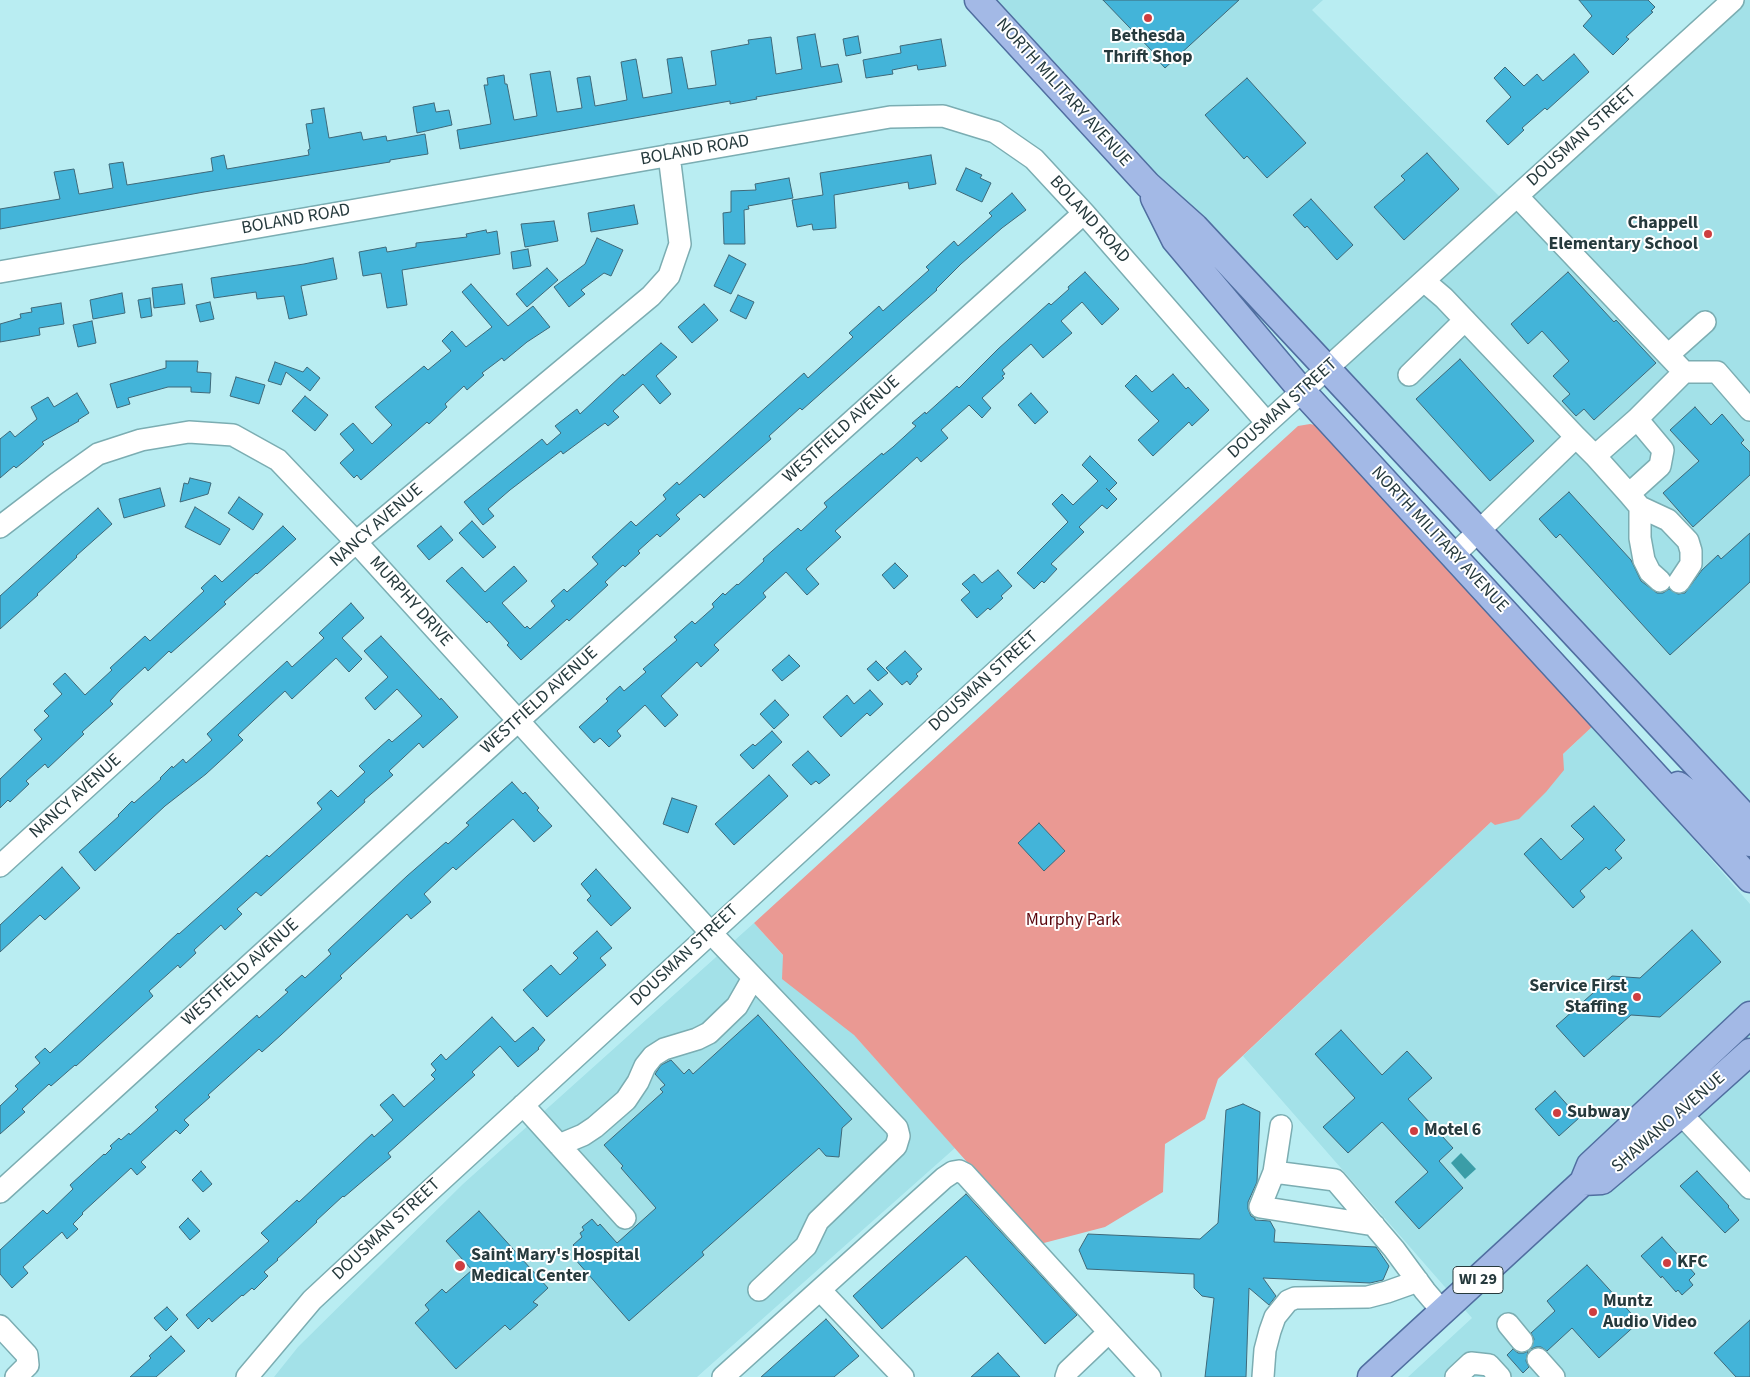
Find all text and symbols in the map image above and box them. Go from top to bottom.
marker: Bethesda Thrift Shop [1142,12,1154,24]
street label: NORTH MILITARY AVENUE [991,14,1135,172]
place label: Bethesda Thrift Shop [1104,26,1192,68]
street label: DOUSMAN STREET [1523,82,1641,192]
street label: BOLAND ROAD [639,131,751,171]
street label: BOLAND ROAD [1044,172,1134,268]
street label: BOLAND ROAD [240,200,352,240]
place label: Chappell Elementary School [1548,213,1698,255]
marker: Chappell Elementary School [1702,228,1714,240]
street label: DOUSMAN STREET [1224,354,1342,464]
street label: WESTFIELD AVENUE [779,372,905,488]
street label: NORTH MILITARY AVENUE [1366,462,1512,618]
street label: NANCY AVENUE [326,480,428,572]
street label: MURPHY DRIVE [364,552,456,652]
street label: DOUSMAN STREET [925,627,1043,737]
street label: WESTFIELD AVENUE [477,643,603,759]
street label: NANCY AVENUE [26,750,126,844]
street label: DOUSMAN STREET [626,900,744,1012]
park label: Murphy Park [1026,910,1120,932]
street label: WESTFIELD AVENUE [178,915,304,1031]
place label: Service First Staffing [1529,976,1627,1019]
marker: Service First Staffing [1631,991,1643,1003]
street label: SHAWANO AVENUE [1608,1068,1730,1178]
place label: Subway [1567,1102,1630,1124]
marker: Subway [1551,1107,1563,1119]
place label: Motel 6 [1424,1120,1481,1142]
marker: Motel 6 [1408,1125,1420,1137]
street label: DOUSMAN STREET [328,1174,446,1286]
place label: Saint Mary's Hospital Medical Center [471,1245,639,1288]
place label: KFC [1677,1252,1708,1274]
marker: KFC [1661,1257,1673,1269]
marker: Saint Mary's Hospital Medical Center [453,1259,467,1273]
road number: WI 29 [1453,1266,1503,1294]
place label: Muntz Audio Video [1603,1291,1697,1334]
marker: Muntz Audio Video [1587,1306,1599,1318]

